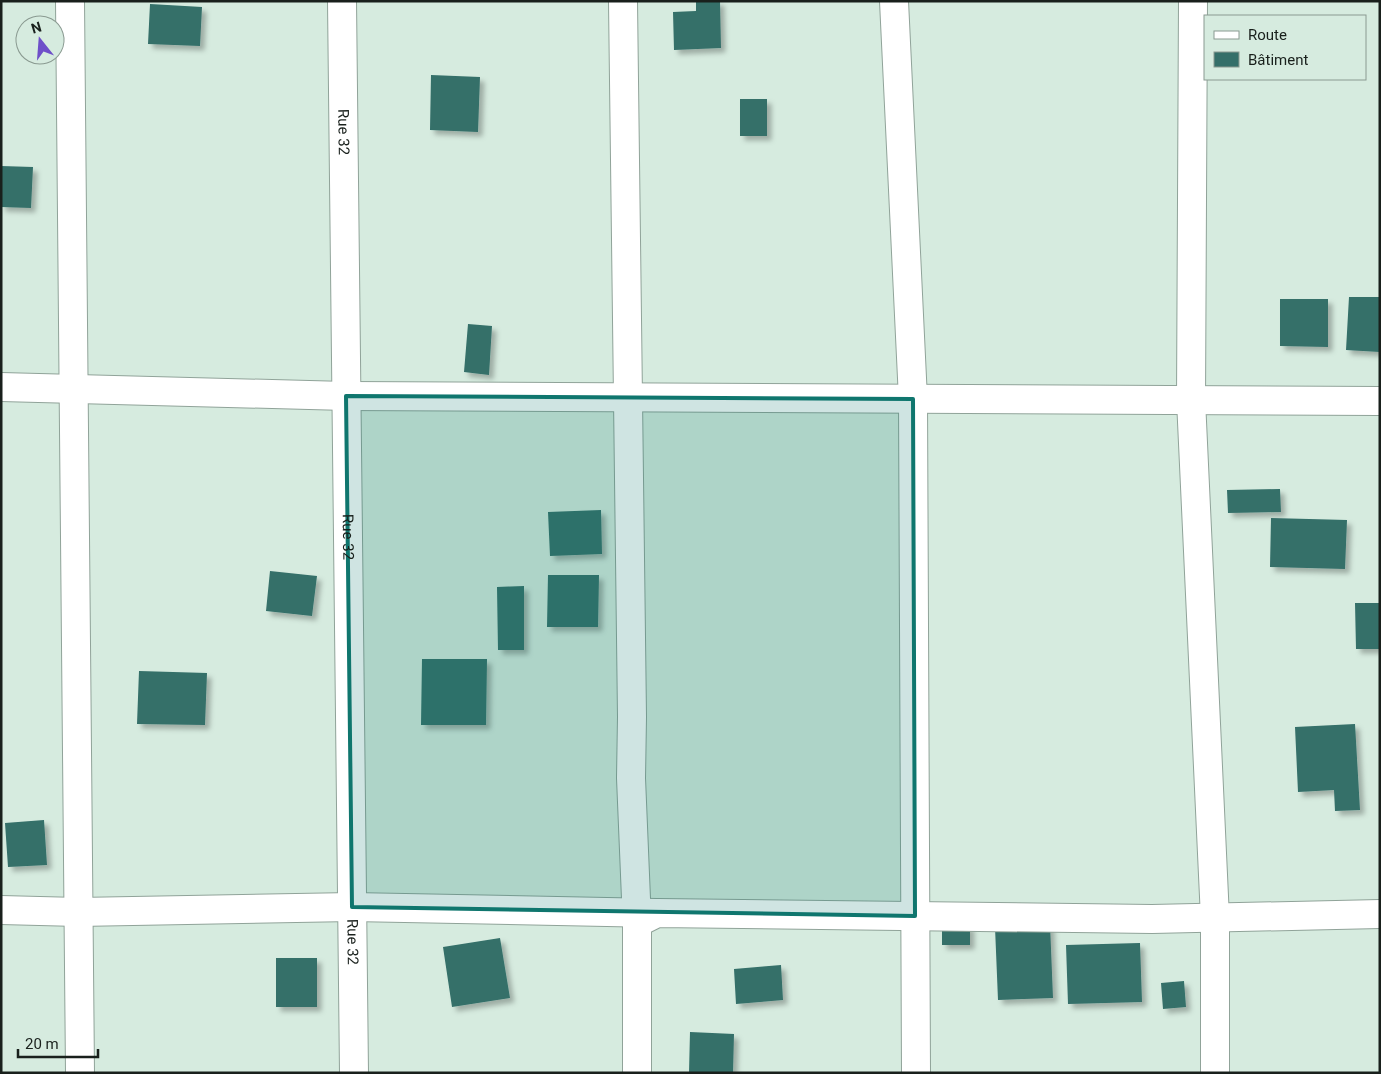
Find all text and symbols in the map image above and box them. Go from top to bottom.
north arrow [15,15,65,65]
legend [1204,15,1366,80]
text: N [29,18,43,37]
text: Route [1248,26,1287,44]
text: Bâtiment [1248,51,1308,69]
street label: Rue 32 [334,109,353,155]
street label: Rue 32 [339,514,357,560]
street label: Rue 32 [343,919,362,965]
scale bar [18,1026,98,1058]
text: 20 m [25,1035,59,1053]

